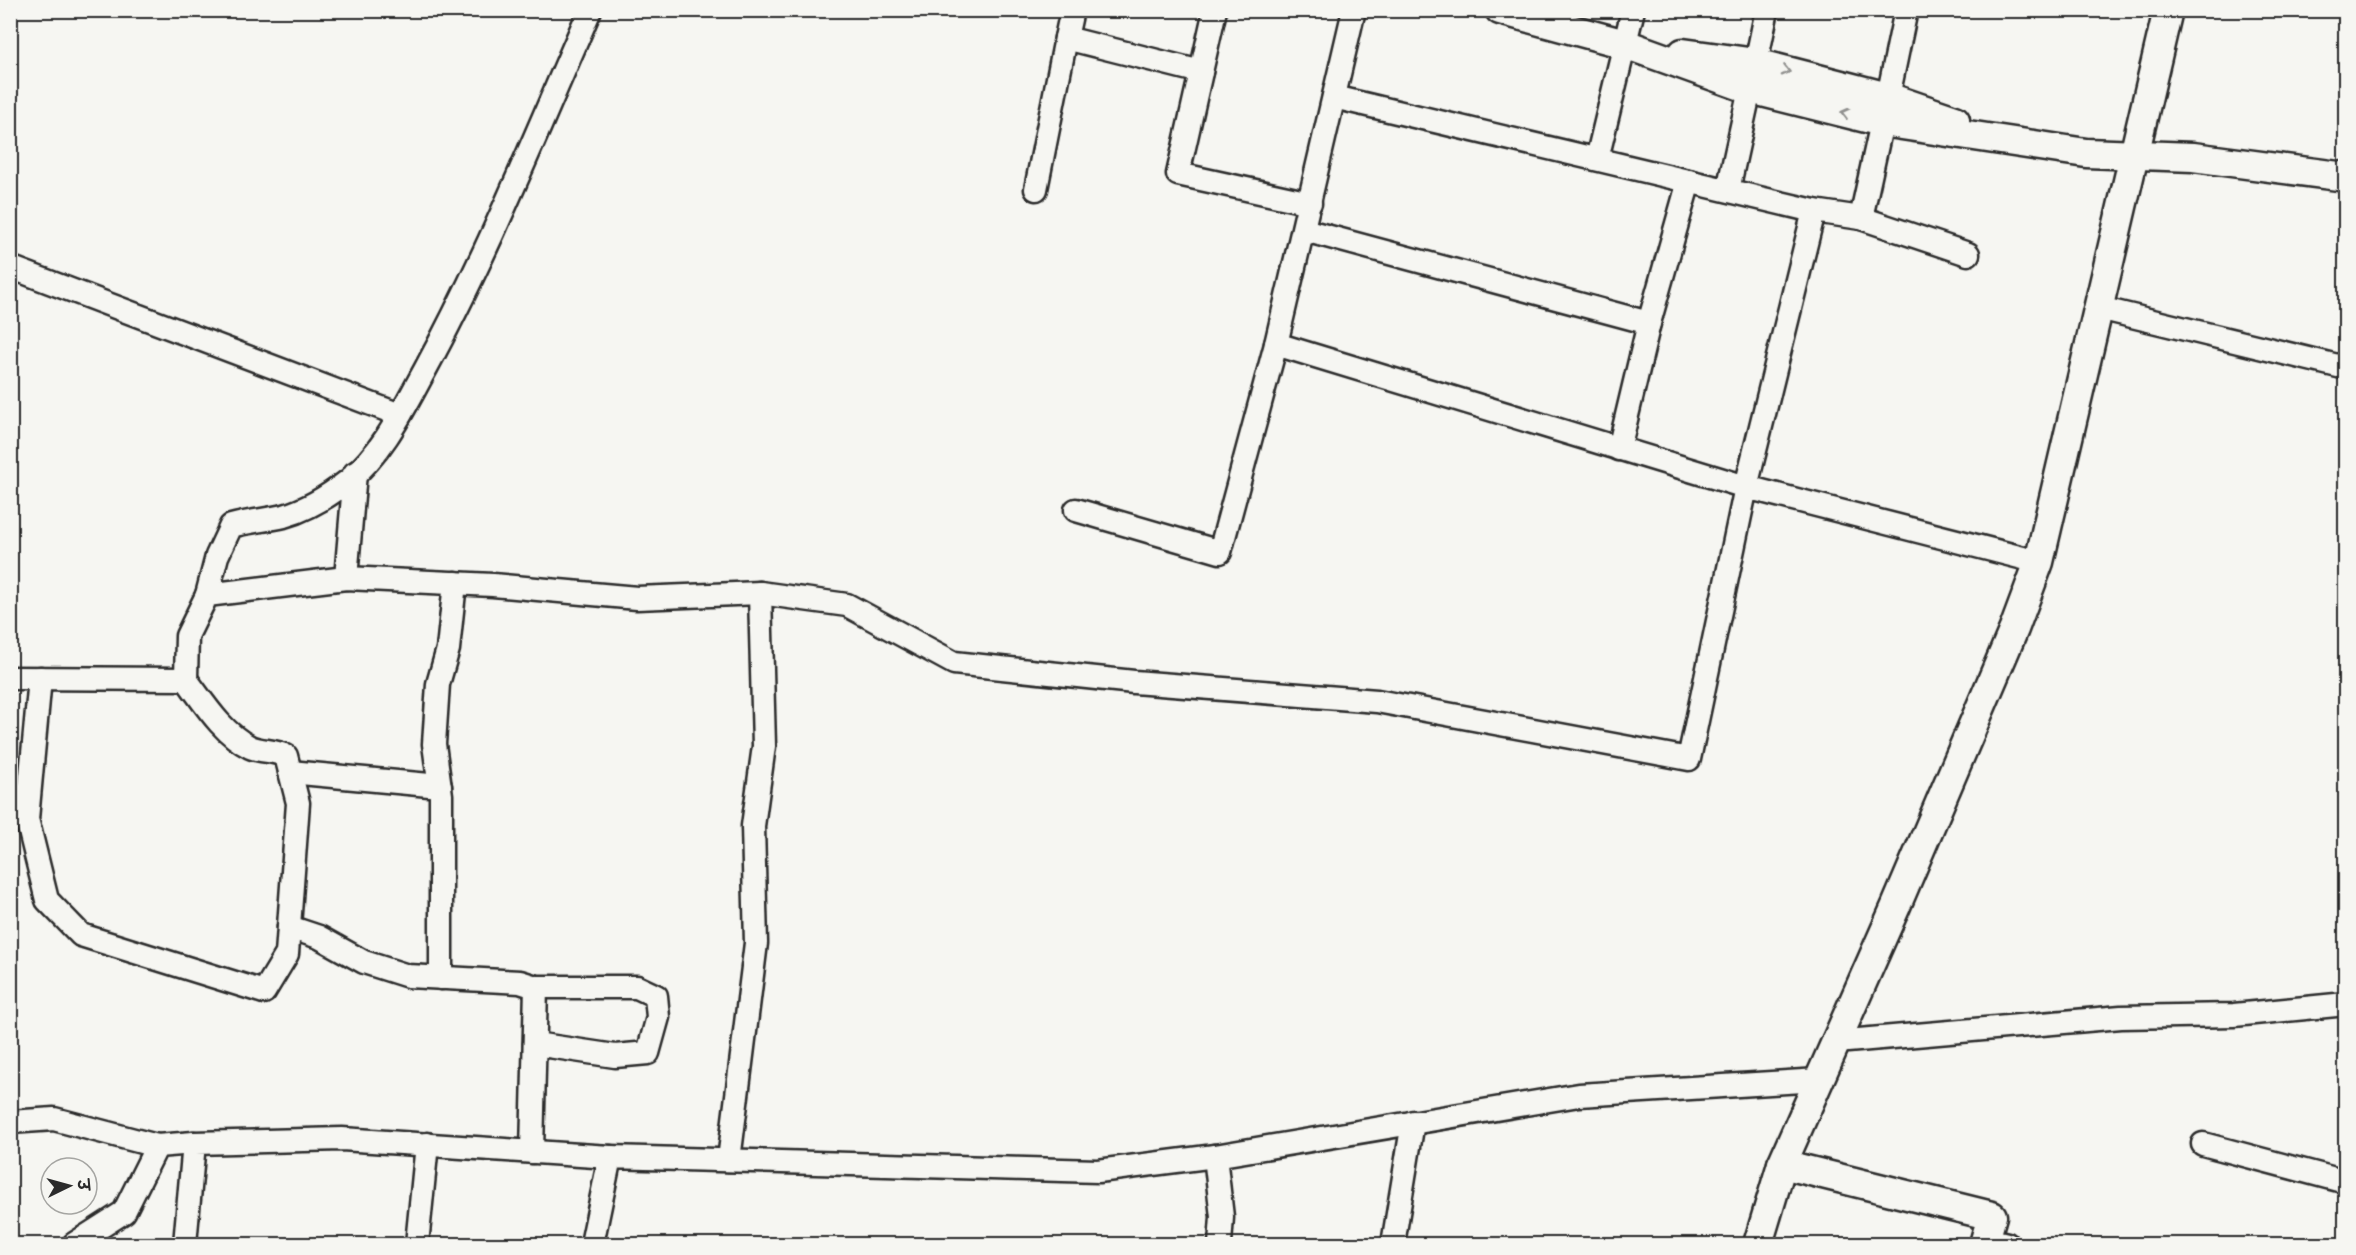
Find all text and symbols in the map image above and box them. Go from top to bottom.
one-way arrow [1781,63,1791,76]
one-way arrow [1840,107,1850,120]
north arrow [39,1156,99,1216]
text: उ [72,1177,94,1192]

